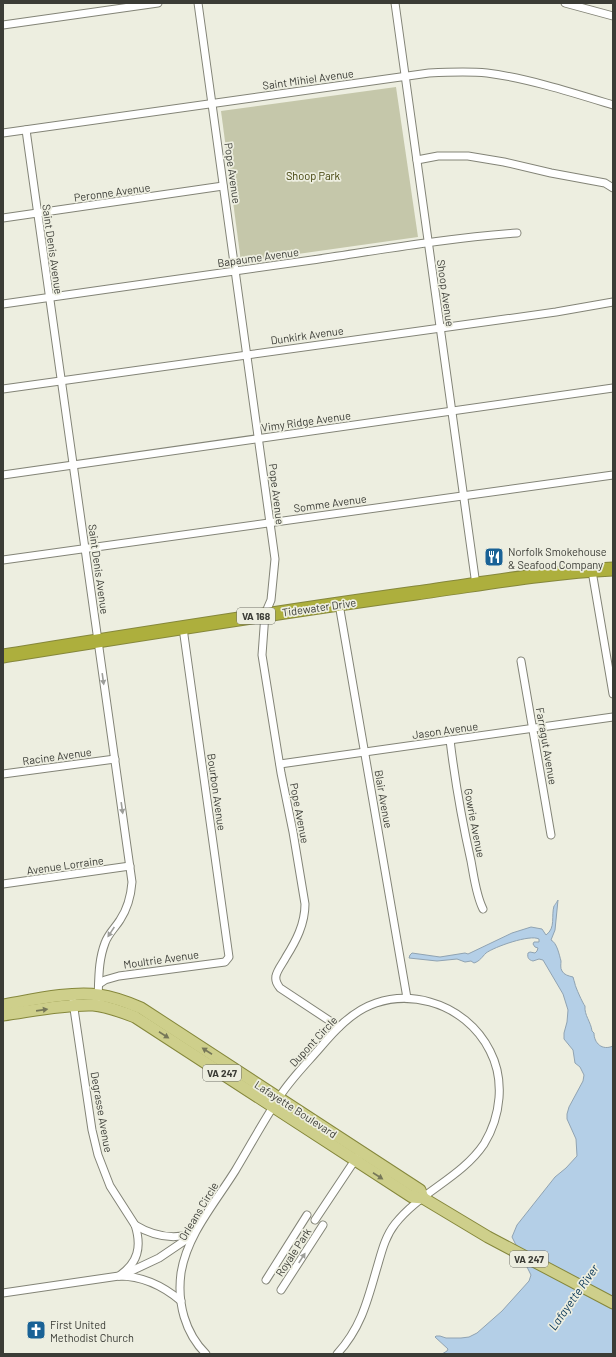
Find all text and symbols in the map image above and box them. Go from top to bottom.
street label: Saint Mihiel Avenue [262,66,355,92]
street label: Pope Avenue [222,142,244,204]
park label: Shoop Park [286,169,341,182]
street label: Peronne Avenue [73,180,151,204]
street label: Saint Denis Avenue [40,203,66,295]
street label: Bapaume Avenue [216,245,300,269]
street label: Shoop Avenue [435,259,457,327]
street label: Dunkirk Avenue [270,323,344,347]
street label: Vimy Ridge Avenue [261,408,352,434]
street label: Pope Avenue [267,463,287,525]
street label: Somme Avenue [293,491,367,515]
street label: Saint Denis Avenue [86,523,112,615]
place label: Norfolk Smokehouse & Seafood Company [508,545,607,571]
restaurant icon: Norfolk Smokehouse & Seafood Company [483,546,505,568]
street label: Tidewater Drive [281,595,357,619]
road number: VA 168 [237,608,275,624]
one-way arrow [100,673,106,685]
street label: Farragut Avenue [534,706,560,786]
street label: Jason Avenue [411,719,479,741]
street label: Racine Avenue [22,745,93,767]
street label: Bourbon Avenue [205,753,229,832]
street label: Blair Avenue [372,769,396,829]
street label: Pope Avenue [288,782,312,844]
street label: Gowrie Avenue [462,787,488,859]
one-way arrow [119,802,125,814]
street label: Avenue Lorraine [26,853,104,877]
one-way arrow [107,927,115,937]
street label: Moultrie Avenue [122,947,200,971]
one-way arrow [36,1007,48,1013]
street label: Dupont Circle [286,1013,340,1069]
one-way arrow [159,1031,169,1039]
one-way arrow [202,1047,213,1055]
road number: VA 247 [203,1065,241,1081]
street label: Degrasse Avenue [89,1071,116,1153]
street label: Lafayette Boulevard [252,1078,340,1140]
one-way arrow [372,1172,384,1179]
street label: Orleans Circle [175,1179,221,1243]
street label: Royale Park [272,1225,314,1279]
road number: VA 247 [510,1251,548,1267]
one-way arrow [298,1252,306,1263]
water label: Lafayette River [545,1261,601,1333]
place label: First United Methodist Church [50,1318,134,1344]
church icon: First United Methodist Church [25,1319,47,1341]

